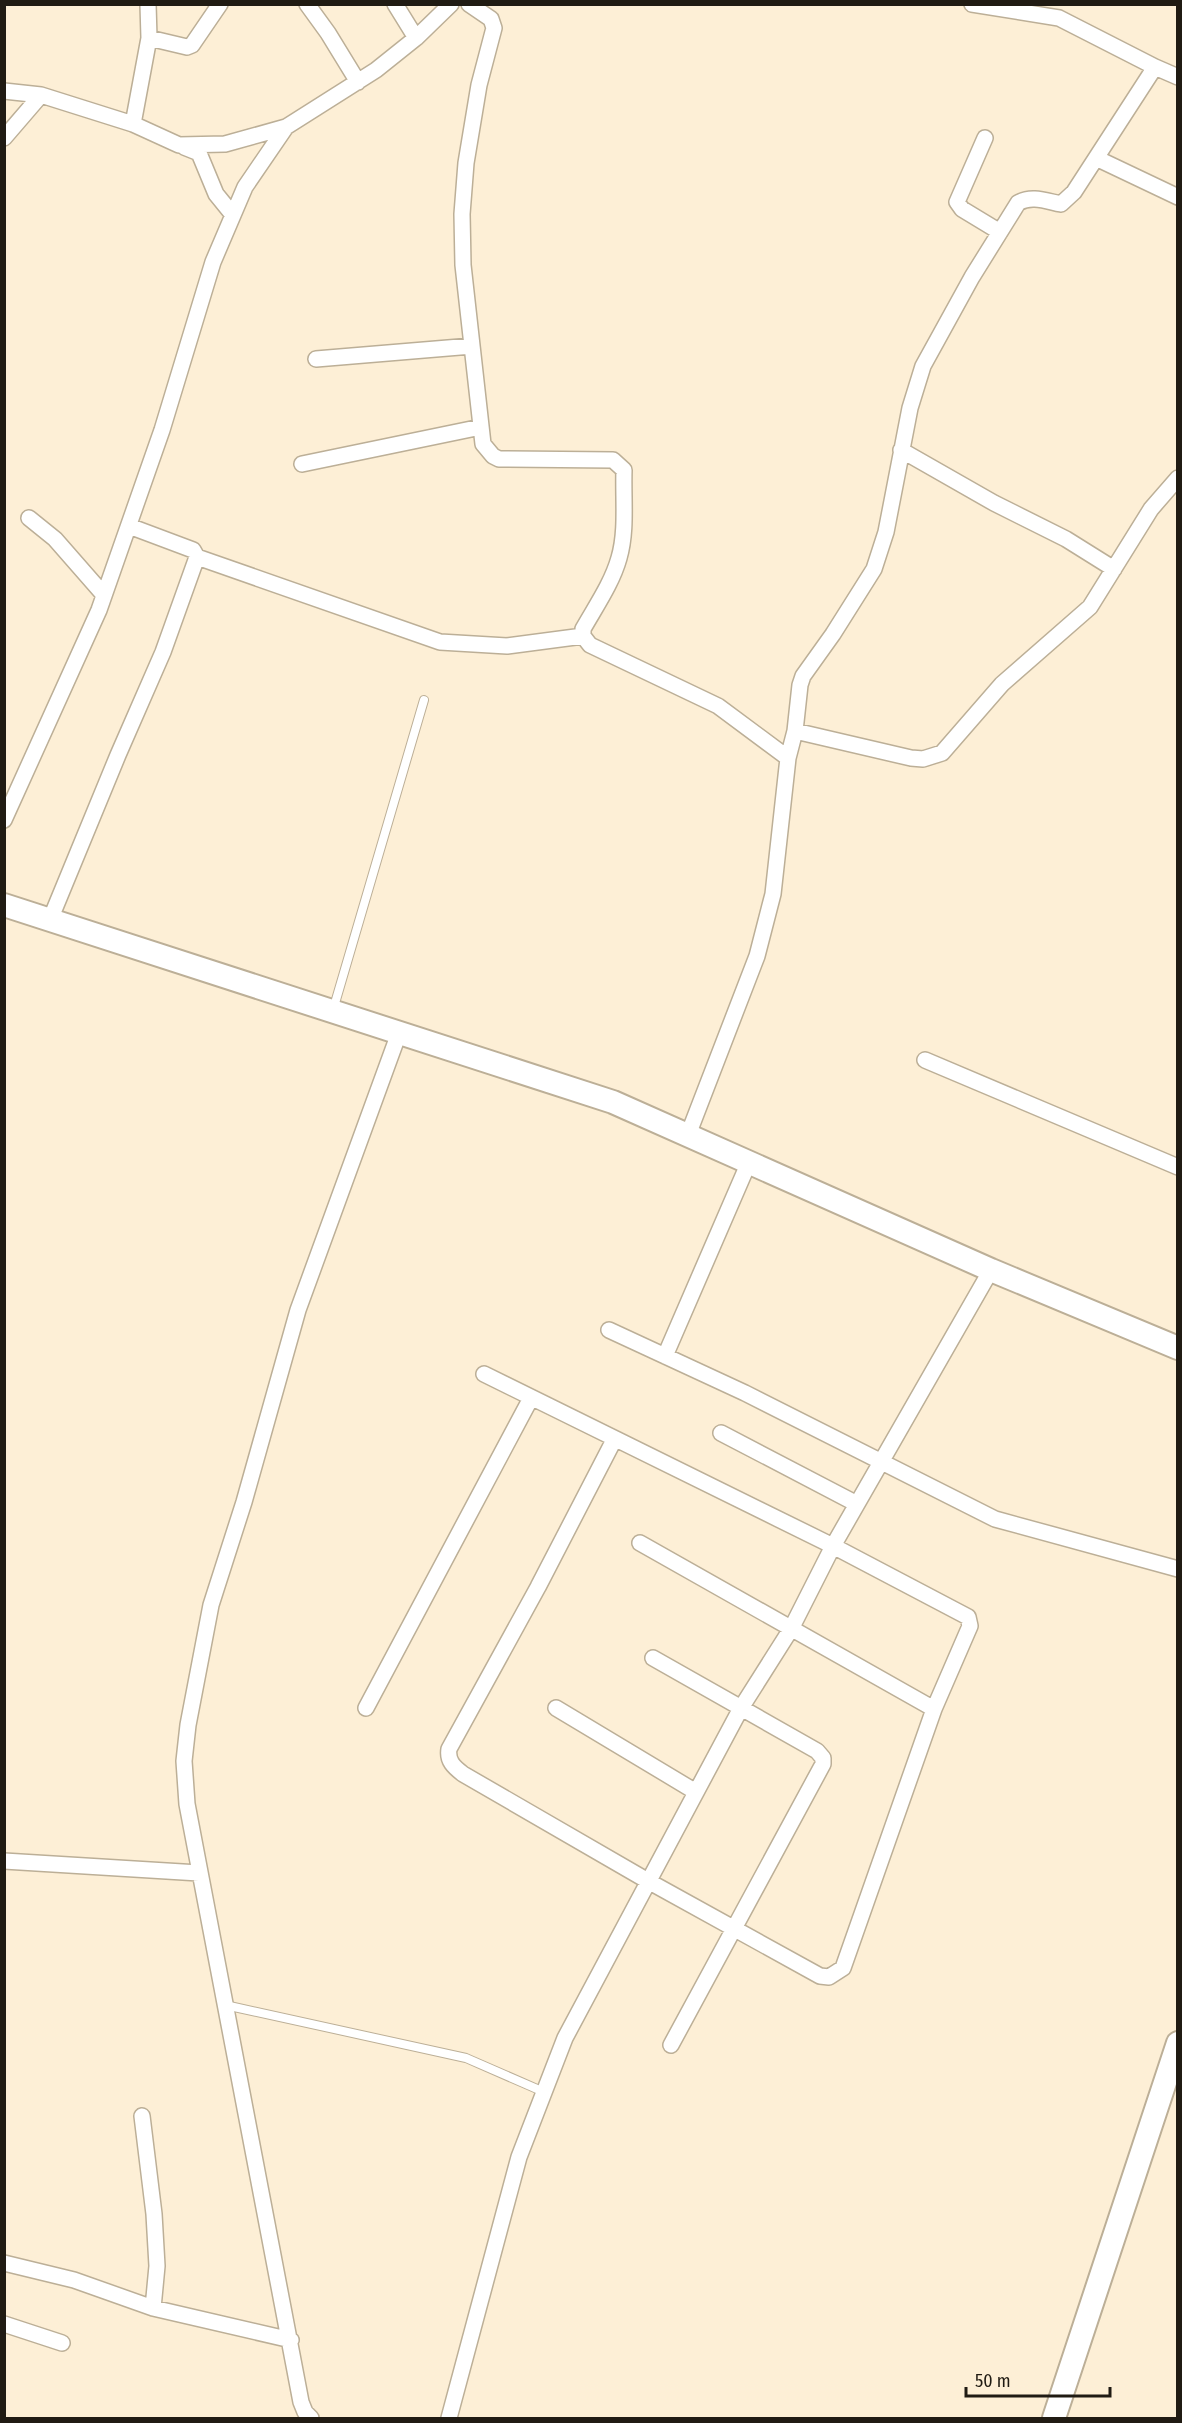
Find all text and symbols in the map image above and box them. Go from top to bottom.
scale bar [966,2360,1110,2398]
text: 50 m [975,2370,1011,2392]

